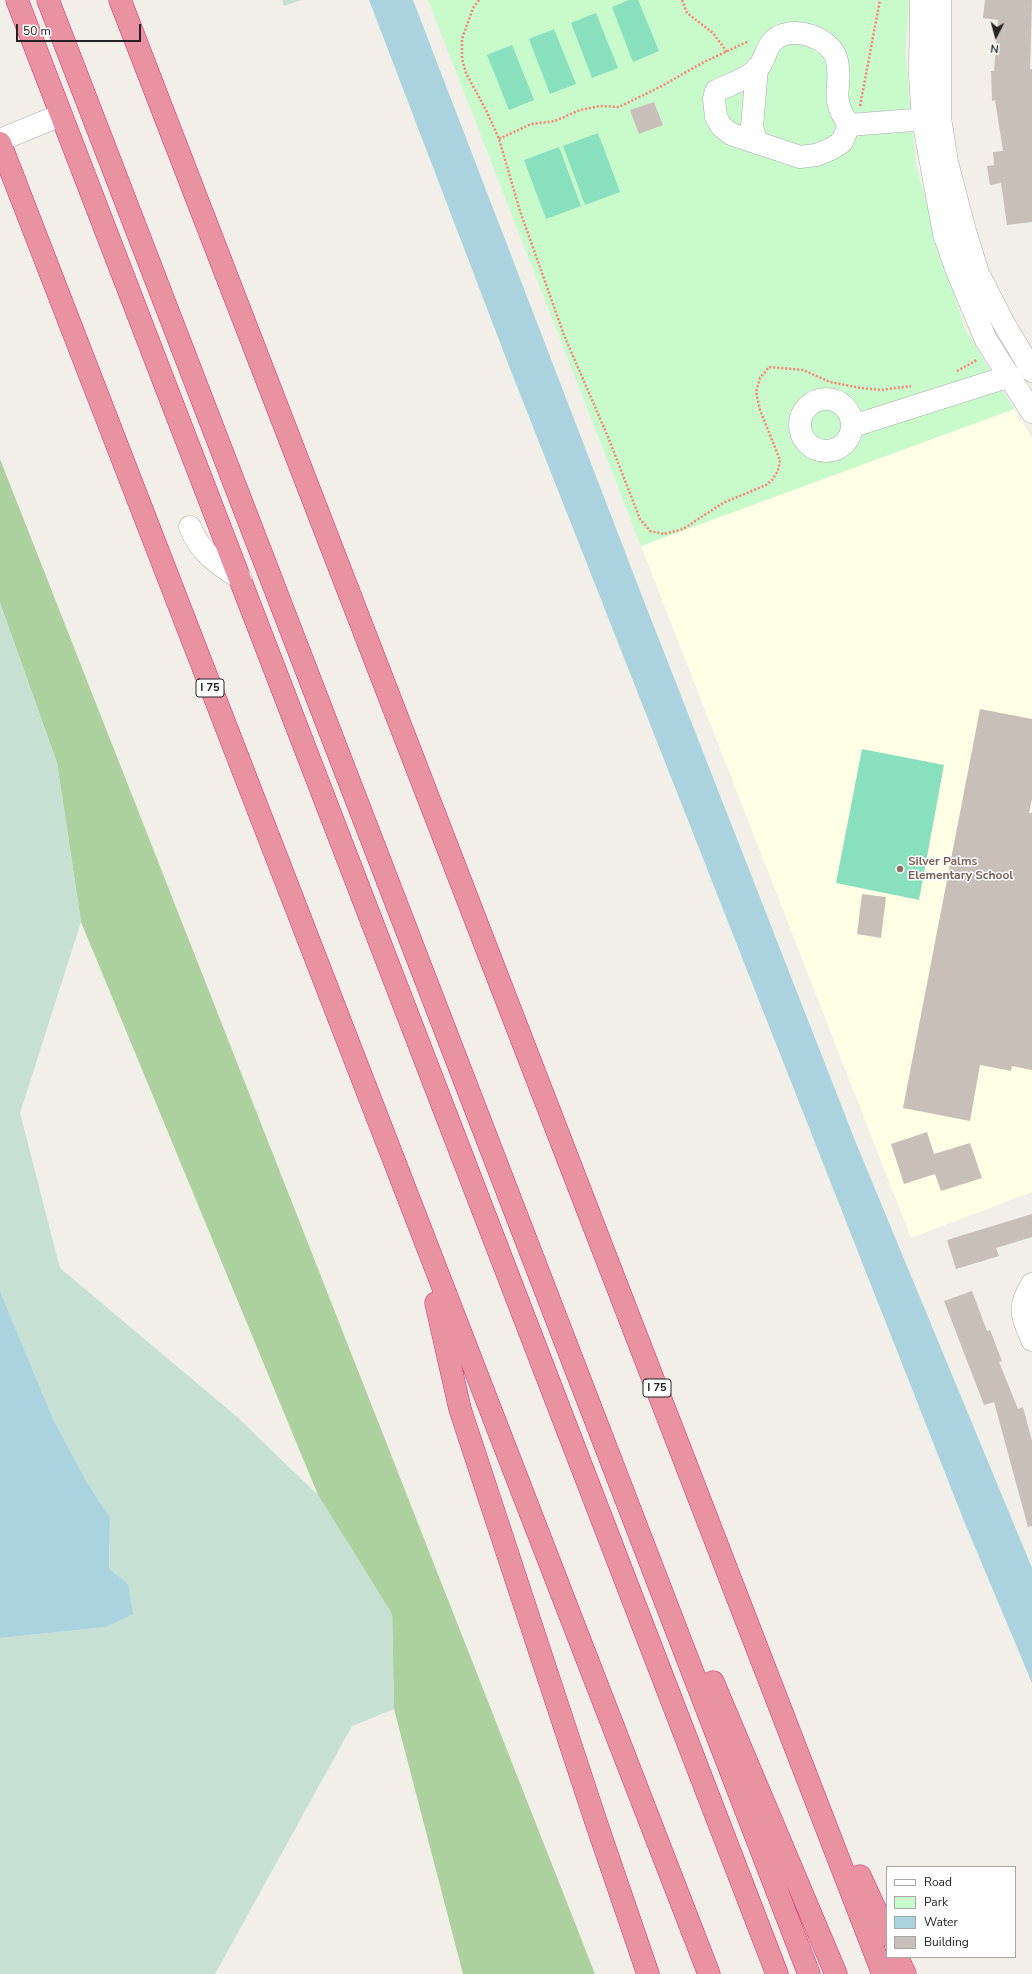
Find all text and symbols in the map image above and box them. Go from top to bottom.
scale bar [18,16,143,42]
north arrow [976,16,1016,56]
text: 50 m [23,23,51,39]
text: N [990,41,1000,56]
road number: I 75 [196,679,224,697]
place label: Silver Palms Elementary School [908,855,1013,883]
marker: Silver Palms Elementary School [895,864,905,874]
road number: I 75 [643,1379,671,1397]
legend [886,1866,1016,1958]
text: Road [924,1874,952,1890]
text: Park [924,1894,948,1910]
text: Water [924,1914,958,1930]
text: Building [924,1934,969,1950]

